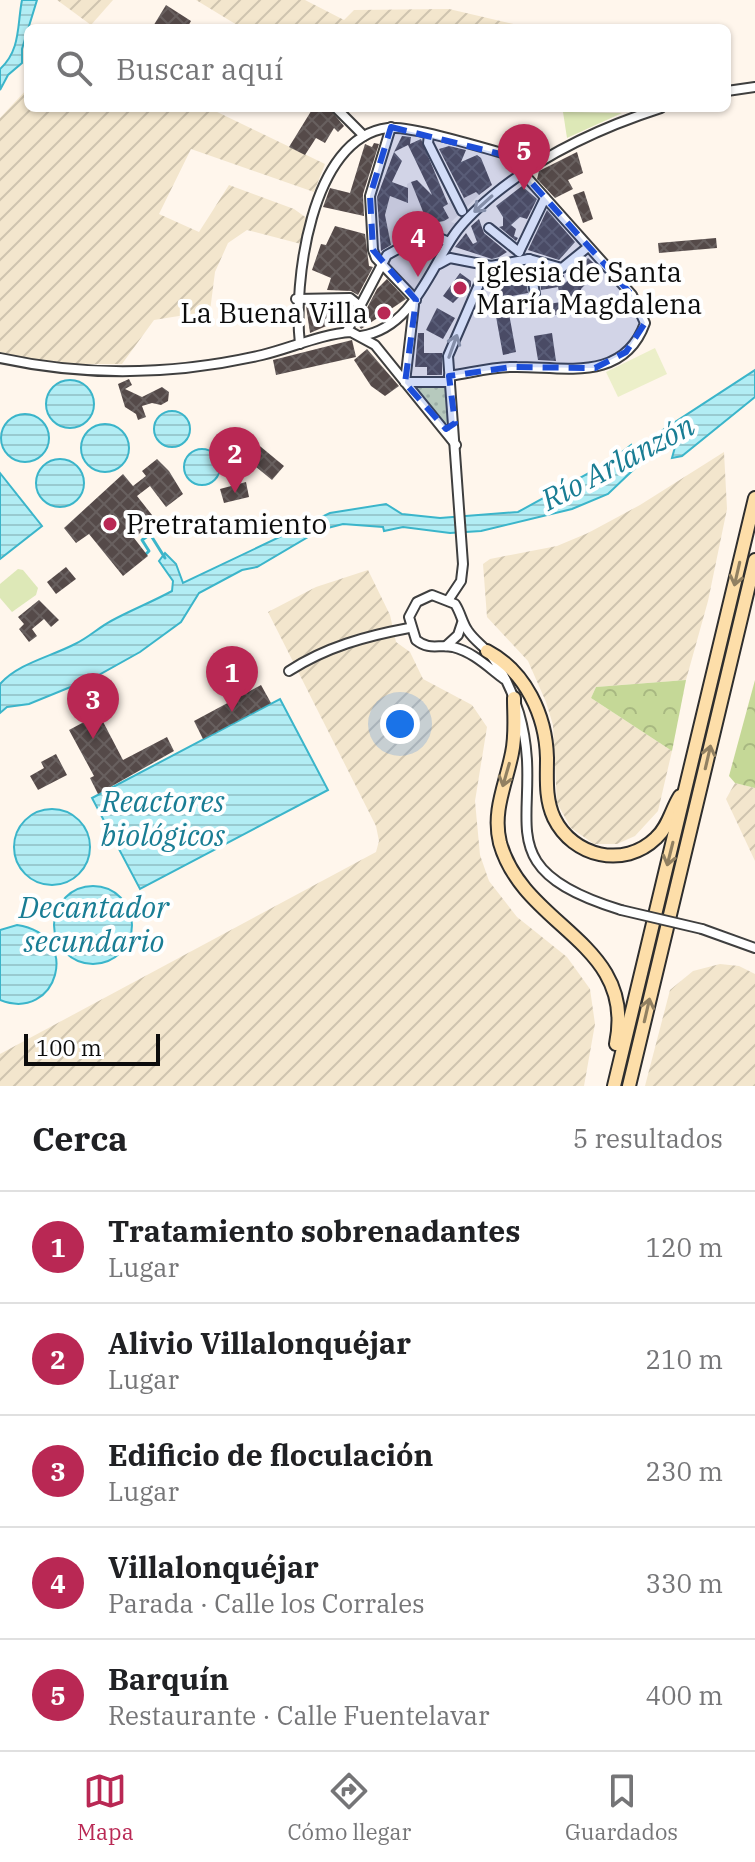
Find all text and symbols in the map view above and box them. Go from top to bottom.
search box [24,24,731,112]
icon: search [52,46,96,90]
text: Buscar aquí [116,49,283,88]
pin: 5 [498,124,550,190]
one-way arrow [473,195,493,213]
pin: 4 [392,211,444,277]
place label: Iglesia de Santa María Magdalena [476,253,702,322]
marker: Iglesia de Santa María Magdalena [451,279,469,297]
place label: La Buena Villa [180,294,368,331]
marker: La Buena Villa [375,304,393,322]
one-way arrow [447,334,461,359]
water label: Río Arlanzón [533,405,701,519]
pin: 2 [209,427,261,493]
place label: Pretratamiento [126,505,327,542]
marker: Pretratamiento [101,515,119,533]
one-way arrow [729,561,744,586]
pin: 1 [206,646,258,712]
pin: 3 [67,673,119,739]
your location [380,704,420,744]
one-way arrow [701,745,716,771]
one-way arrow [498,762,512,787]
water label: Reactores biológicos [100,781,225,854]
one-way arrow [662,841,677,866]
water label: Decantador secundario [18,887,170,960]
one-way arrow [640,998,655,1024]
scale bar [24,1030,160,1066]
text: 100 m [36,1033,102,1062]
text: Cerca [32,1116,128,1160]
text: 5 resultados [573,1121,723,1155]
text: Tratamiento sobrenadantes [108,1211,520,1250]
text: 1 [50,1230,66,1264]
text: 120 m [645,1230,723,1264]
text: Lugar [108,1250,179,1284]
text: Alivio Villalonquéjar [108,1323,411,1362]
text: 2 [50,1342,66,1376]
text: 210 m [645,1342,723,1376]
text: Lugar [108,1362,179,1396]
text: Edificio de floculación [108,1435,433,1474]
text: 3 [50,1454,66,1488]
text: 230 m [645,1454,723,1488]
text: Lugar [108,1474,179,1508]
text: Villalonquéjar [108,1547,319,1586]
text: 4 [50,1566,66,1600]
text: 330 m [645,1566,723,1600]
text: Parada · Calle los Corrales [108,1586,425,1620]
text: Barquín [108,1659,229,1698]
text: 5 [50,1678,66,1712]
text: 400 m [645,1678,723,1712]
text: Restaurante · Calle Fuentelavar [108,1698,489,1732]
tab: Mapa [77,1769,134,1846]
tab: Cómo llegar [288,1769,411,1846]
tab: Guardados [565,1769,678,1846]

